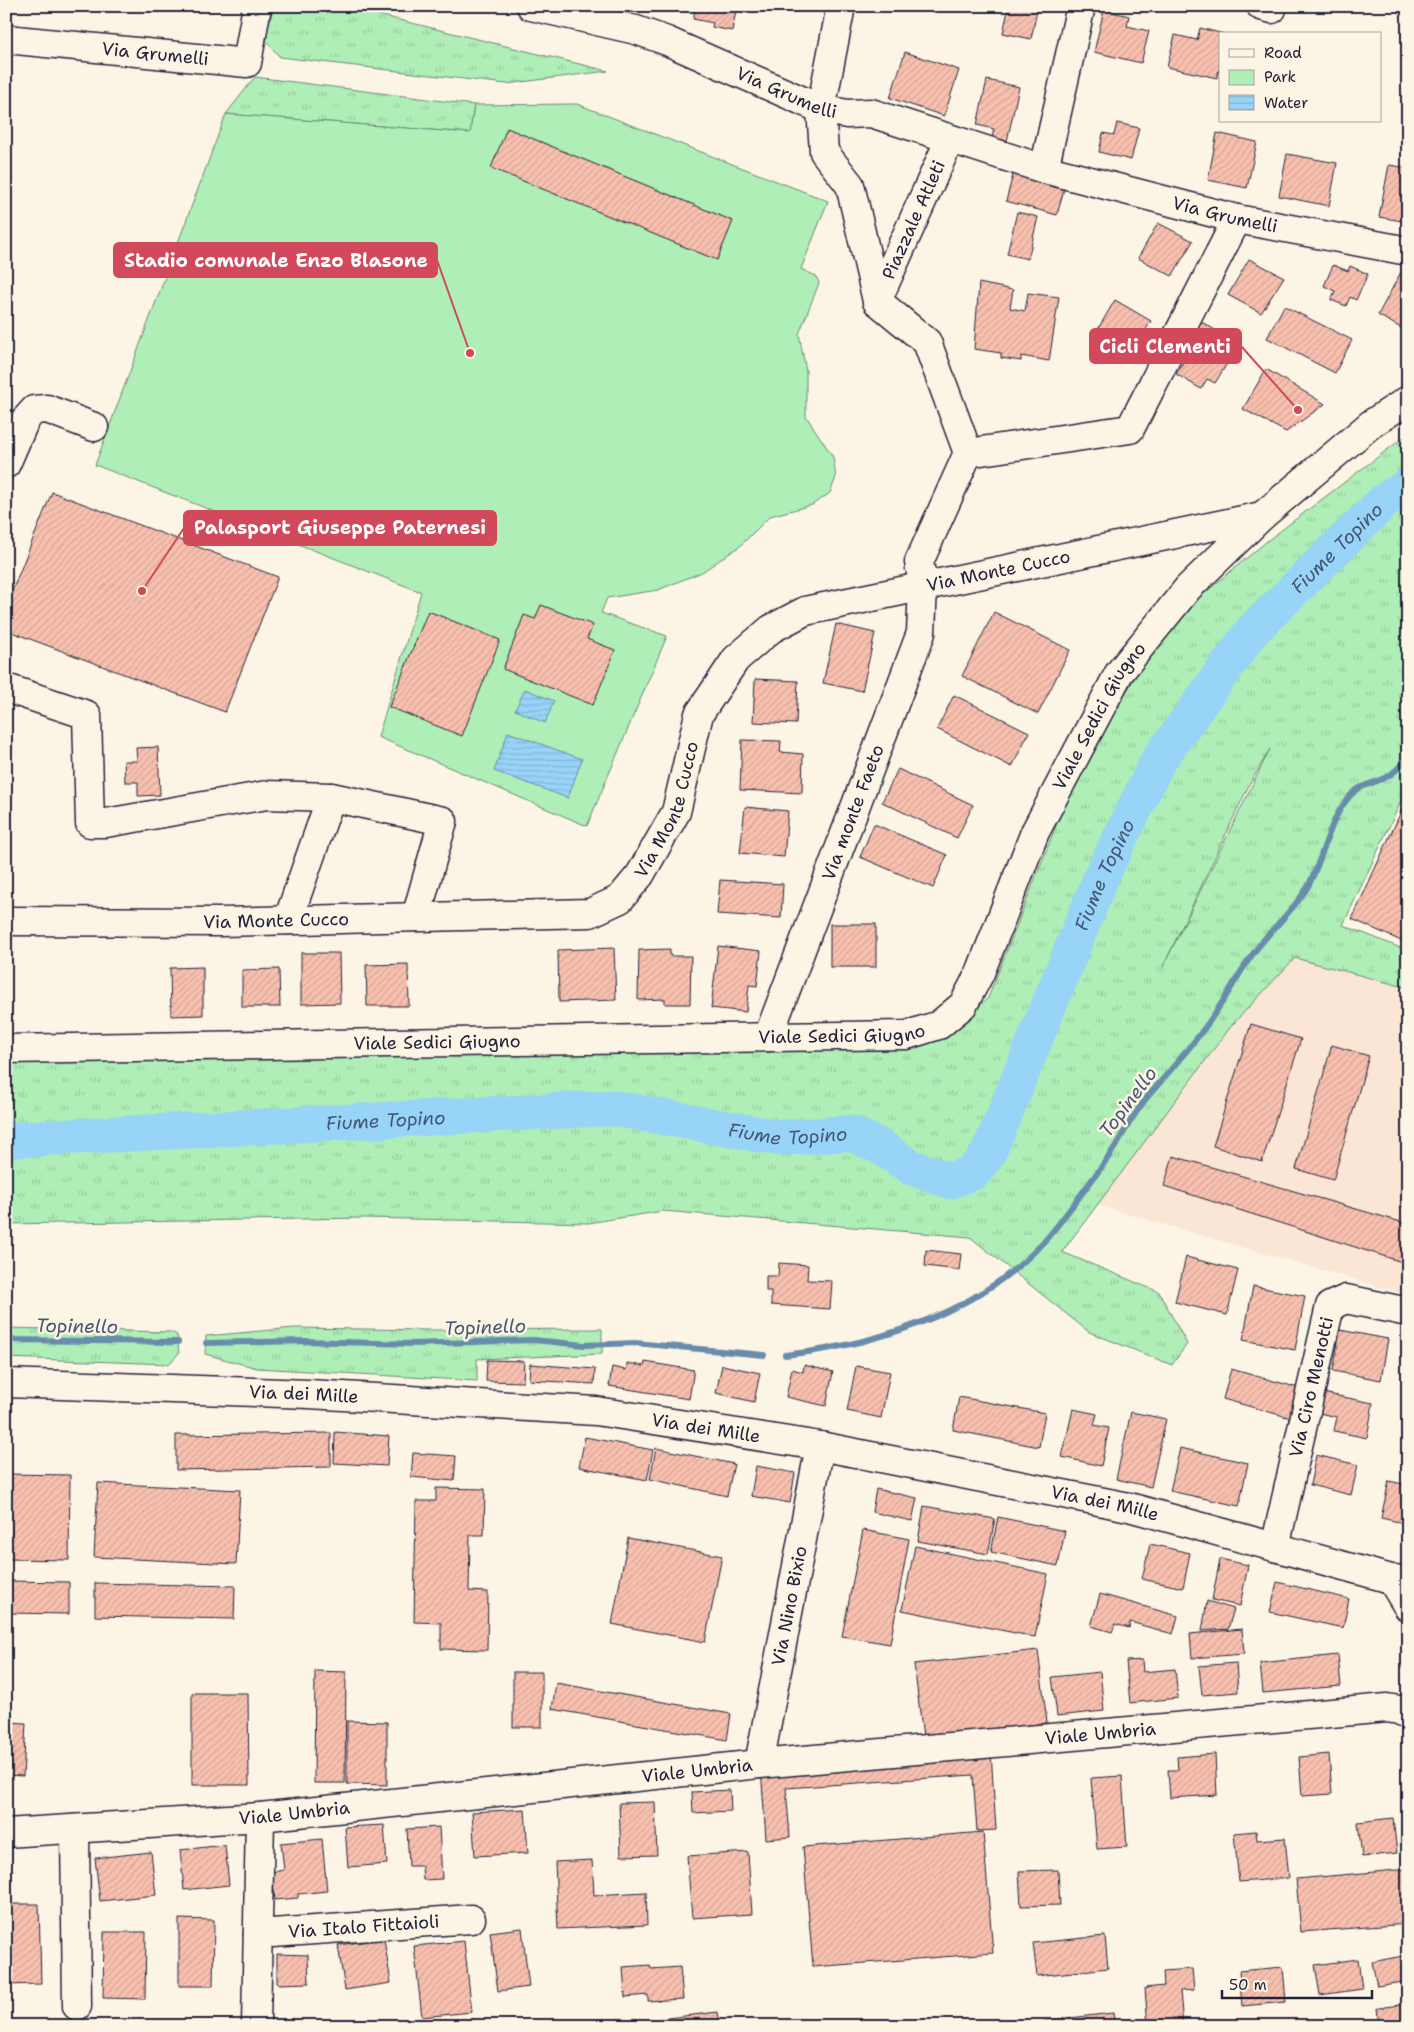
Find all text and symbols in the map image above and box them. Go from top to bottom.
legend [1219,32,1382,122]
street label: Via Grumelli [101,37,210,71]
text: Road [1264,43,1302,63]
street label: Via Grumelli [732,61,839,124]
text: Park [1264,67,1296,87]
text: Water [1264,93,1308,113]
street label: Piazzale Atleti [876,156,951,283]
street label: Via Grumelli [1170,191,1280,238]
callout: Stadio comunale Enzo Blasone [114,243,437,277]
text: Stadio comunale Enzo Blasone [124,248,428,273]
callout: Cicli Clementi [1090,329,1241,363]
text: Cicli Clementi [1099,334,1231,359]
water label: Fiume Topino [1285,497,1388,599]
callout: Palasport Giuseppe Paternesi [184,511,496,545]
text: Palasport Giuseppe Paternesi [194,515,486,540]
street label: Via Monte Cucco [924,544,1072,597]
street label: Viale Sedici Giugno [1047,637,1151,794]
street label: Via Monte Cucco [629,739,704,882]
street label: Via monte Faeto [816,741,890,884]
water label: Fiume Topino [1068,815,1140,934]
street label: Via Monte Cucco [203,907,349,934]
street label: Viale Sedici Giugno [758,1018,928,1049]
street label: Viale Sedici Giugno [353,1029,521,1056]
water label: Topinello [1093,1062,1163,1142]
water label: Fiume Topino [325,1104,446,1136]
water label: Fiume Topino [726,1116,848,1151]
water label: Topinello [36,1313,118,1339]
water label: Topinello [444,1313,526,1341]
street label: Via Ciro Menotti [1284,1314,1339,1460]
street label: Via dei Mille [248,1380,359,1409]
street label: Via dei Mille [650,1408,762,1449]
street label: Via dei Mille [1049,1480,1162,1527]
street label: Via Nino Bixio [766,1544,813,1668]
street label: Viale Umbria [1044,1717,1157,1750]
street label: Viale Umbria [640,1753,754,1788]
street label: Viale Umbria [238,1796,351,1830]
street label: Via Italo Fittaioli [287,1909,440,1944]
scale bar [1222,1967,1372,1999]
text: 50 m [1229,1975,1267,1995]

